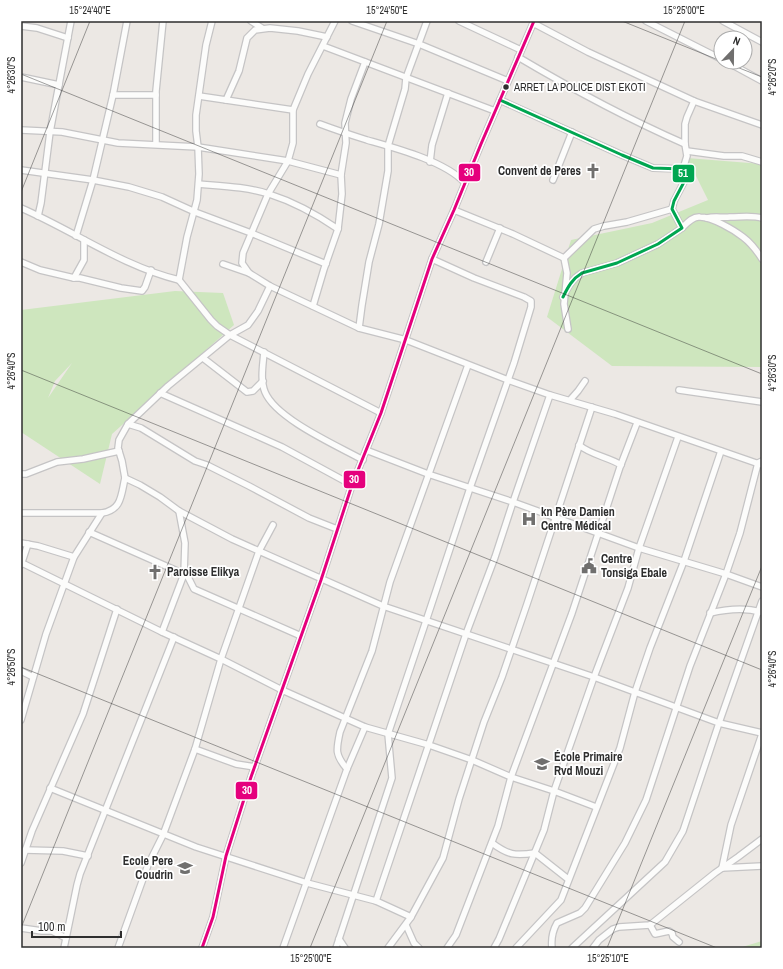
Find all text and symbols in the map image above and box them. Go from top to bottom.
text: 15°24'40"E [69,4,111,17]
text: 15°24'50"E [366,4,408,17]
text: 15°25'00"E [663,4,705,17]
north arrow [713,30,753,70]
text: N [731,33,742,48]
text: 4°26'30"S [5,56,18,93]
text: 4°26'20"S [766,58,779,95]
place label: ARRET LA POLICE DIST EKOTI [513,80,646,94]
marker: ARRET LA POLICE DIST EKOTI [501,82,511,92]
church icon: Convent de Peres [584,162,602,180]
line badge: 30 [458,163,481,182]
place label: Convent de Peres [498,163,582,179]
line badge: 51 [672,164,695,183]
text: 30 [464,165,474,179]
text: 51 [678,166,688,180]
text: 4°26'40"S [5,352,18,389]
text: 4°26'30"S [766,354,779,391]
line badge: 30 [343,470,366,489]
text: 30 [349,472,359,486]
place label: kn Père Damien Centre Médical [541,504,615,534]
hospital icon: kn Père Damien Centre Médical [520,510,538,528]
place label: Centre Tonsiga Ebale [601,551,668,581]
public building icon: Centre Tonsiga Ebale [580,557,598,575]
church icon: Paroisse Elikya [146,563,164,581]
place label: Paroisse Elikya [167,564,240,580]
text: 4°26'50"S [5,648,18,685]
text: 4°26'40"S [766,650,779,687]
place label: École Primaire Rvd Mouzi [554,749,623,779]
school or university icon: École Primaire Rvd Mouzi [533,755,551,773]
line badge: 30 [235,781,258,800]
text: 30 [242,783,252,797]
place label: Ecole Pere Coudrin [123,853,174,883]
school or university icon: Ecole Pere Coudrin [176,859,194,877]
scale bar [32,913,121,939]
text: 100 m [38,919,65,935]
text: 15°25'00"E [290,952,332,965]
text: 15°25'10"E [587,952,629,965]

